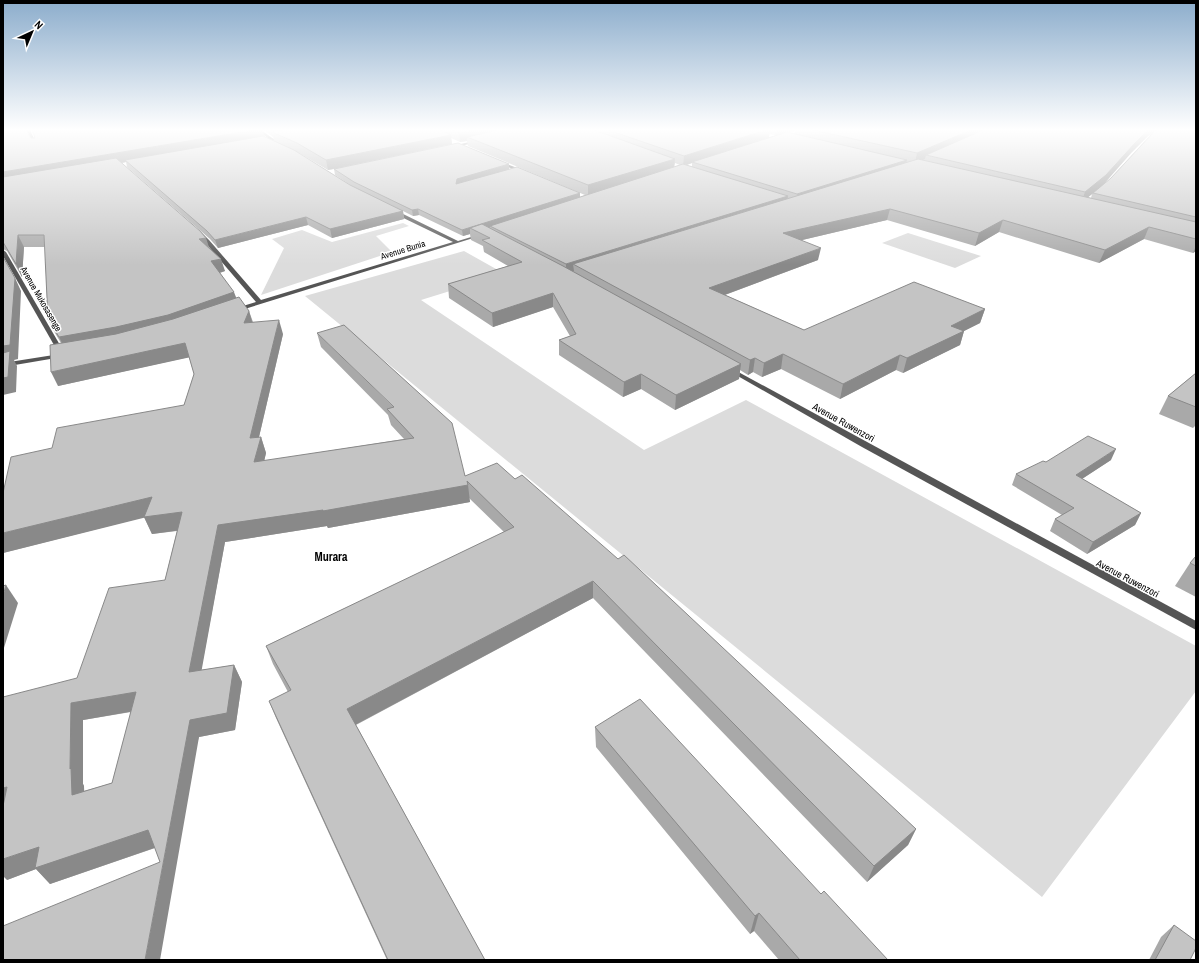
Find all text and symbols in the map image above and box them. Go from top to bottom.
north arrow [12,12,52,52]
text: N [32,18,46,32]
street label: Avenue Bunia [378,238,427,263]
street label: Avenue Mukosasenge [17,264,64,334]
street label: Avenue Ruwenzori [809,400,877,445]
district label: Murara [315,549,348,565]
street label: Avenue Ruwenzori [1093,556,1161,600]

